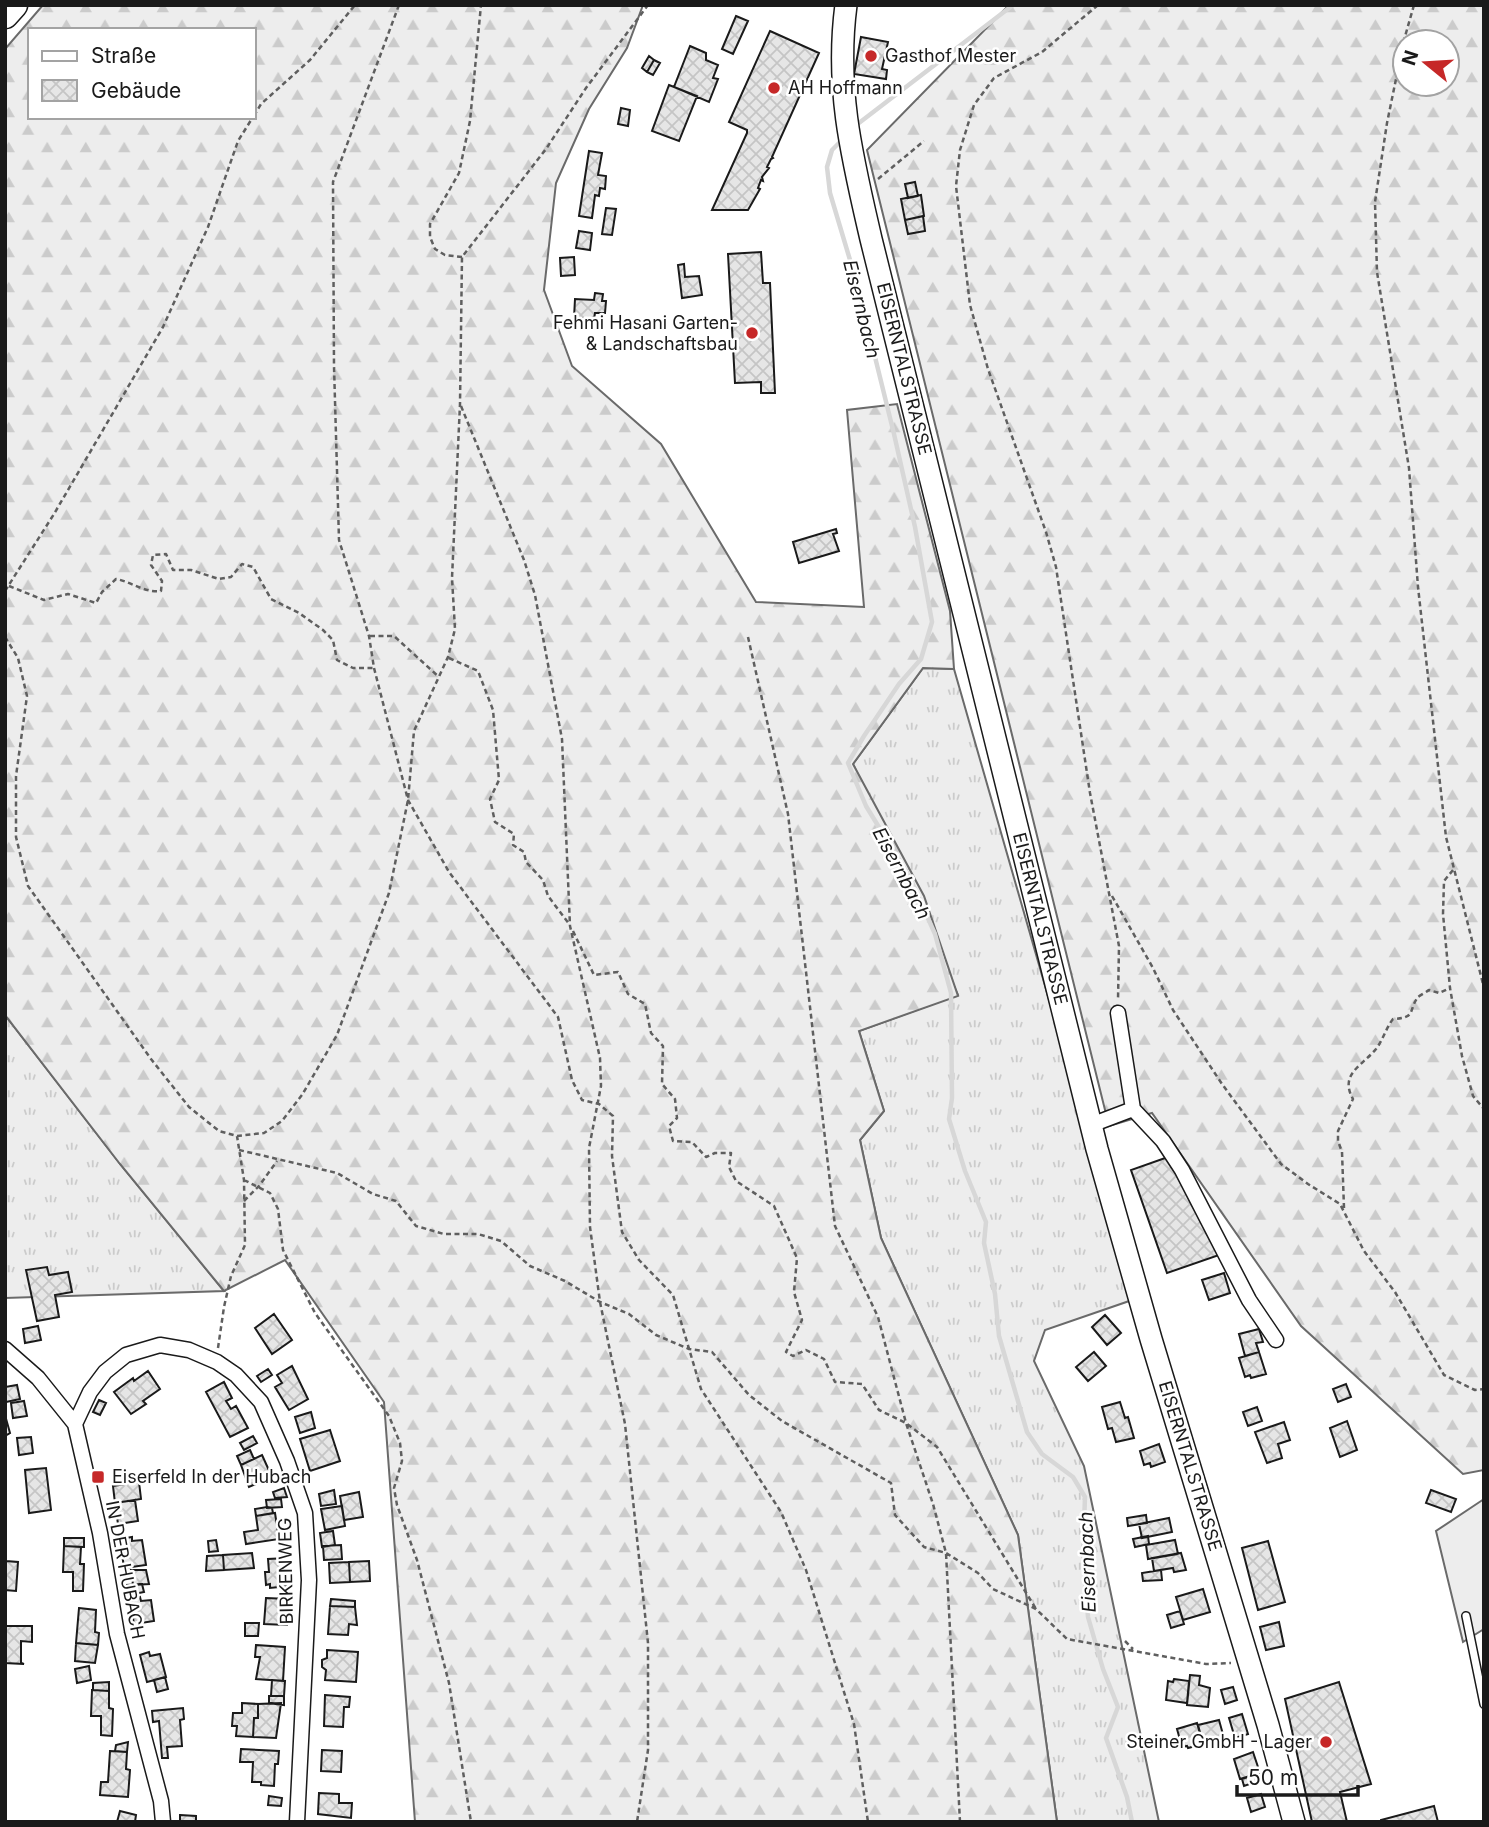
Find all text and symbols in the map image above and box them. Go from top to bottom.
legend [28,28,256,119]
north arrow [1391,28,1461,98]
text: Straße [91,43,156,68]
place label: Gasthof Mester [885,45,1017,66]
text: N [1397,47,1423,68]
marker: Gasthof Mester [863,48,879,64]
place label: AH Hoffmann [788,77,903,98]
text: Gebäude [91,78,181,103]
marker: AH Hoffmann [766,80,782,96]
water label: Eisernbach [838,257,885,361]
street label: EISERNTALSTRASSE [873,280,936,457]
place label: Fehmi Hasani Garten- & Landschaftsbau [553,312,738,354]
marker: Fehmi Hasani Garten- & Landschaftsbau [744,325,760,341]
water label: Eisernbach [868,823,935,923]
street label: EISERNTALSTRASSE [1009,830,1072,1007]
street label: EISERNTALSTRASSE [1155,1378,1226,1554]
place label: Eiserfeld In der Hubach [112,1466,311,1487]
marker: Eiserfeld In der Hubach [90,1469,106,1485]
street label: IN DER HUBACH [102,1499,149,1641]
water label: Eisernbach [1074,1511,1101,1613]
street label: BIRKENWEG [274,1518,297,1625]
place label: Steiner GmbH - Lager [1126,1731,1312,1752]
marker: Steiner GmbH - Lager [1318,1734,1334,1750]
scale bar [1237,1754,1358,1798]
text: 50 m [1248,1765,1298,1790]

